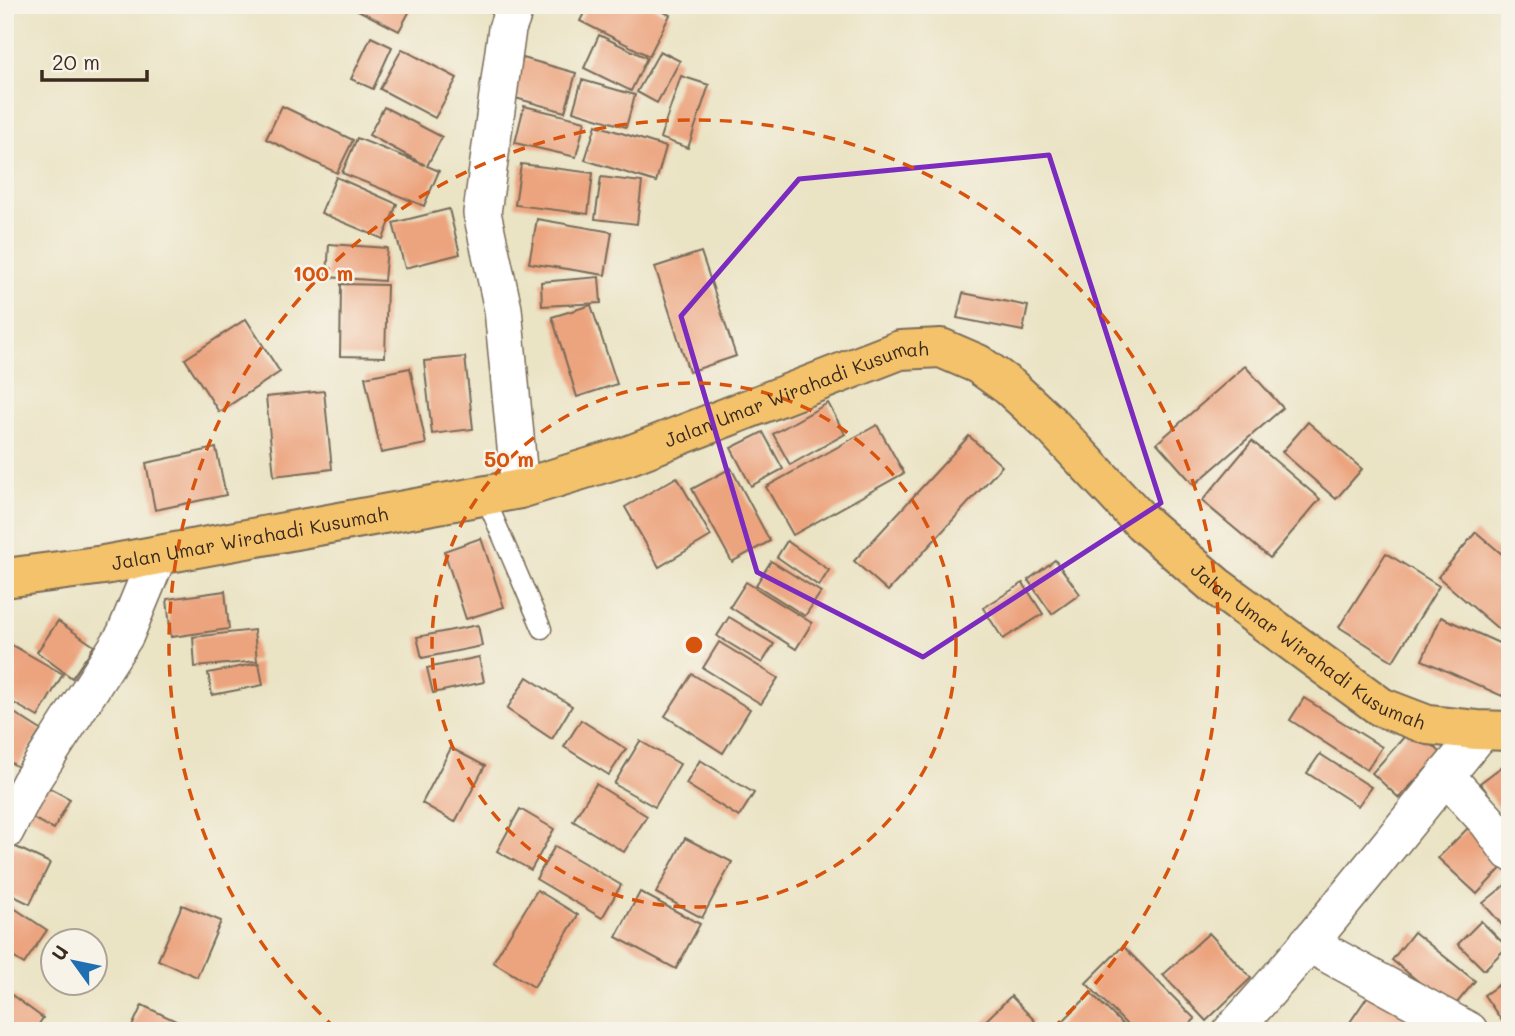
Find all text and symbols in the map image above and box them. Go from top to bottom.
scale bar [42,38,147,82]
text: 20 m [52,48,100,75]
text: 100 m [293,259,353,286]
street label: Jalan Umar Wirahadi Kusumah [661,336,929,452]
text: 50 m [484,445,534,472]
street label: Jalan Umar Wirahadi Kusumah [109,500,390,575]
street label: Jalan Umar Wirahadi Kusumah [1186,557,1429,735]
centre of rings [682,633,706,657]
north arrow [38,928,108,998]
text: U [45,940,73,965]

